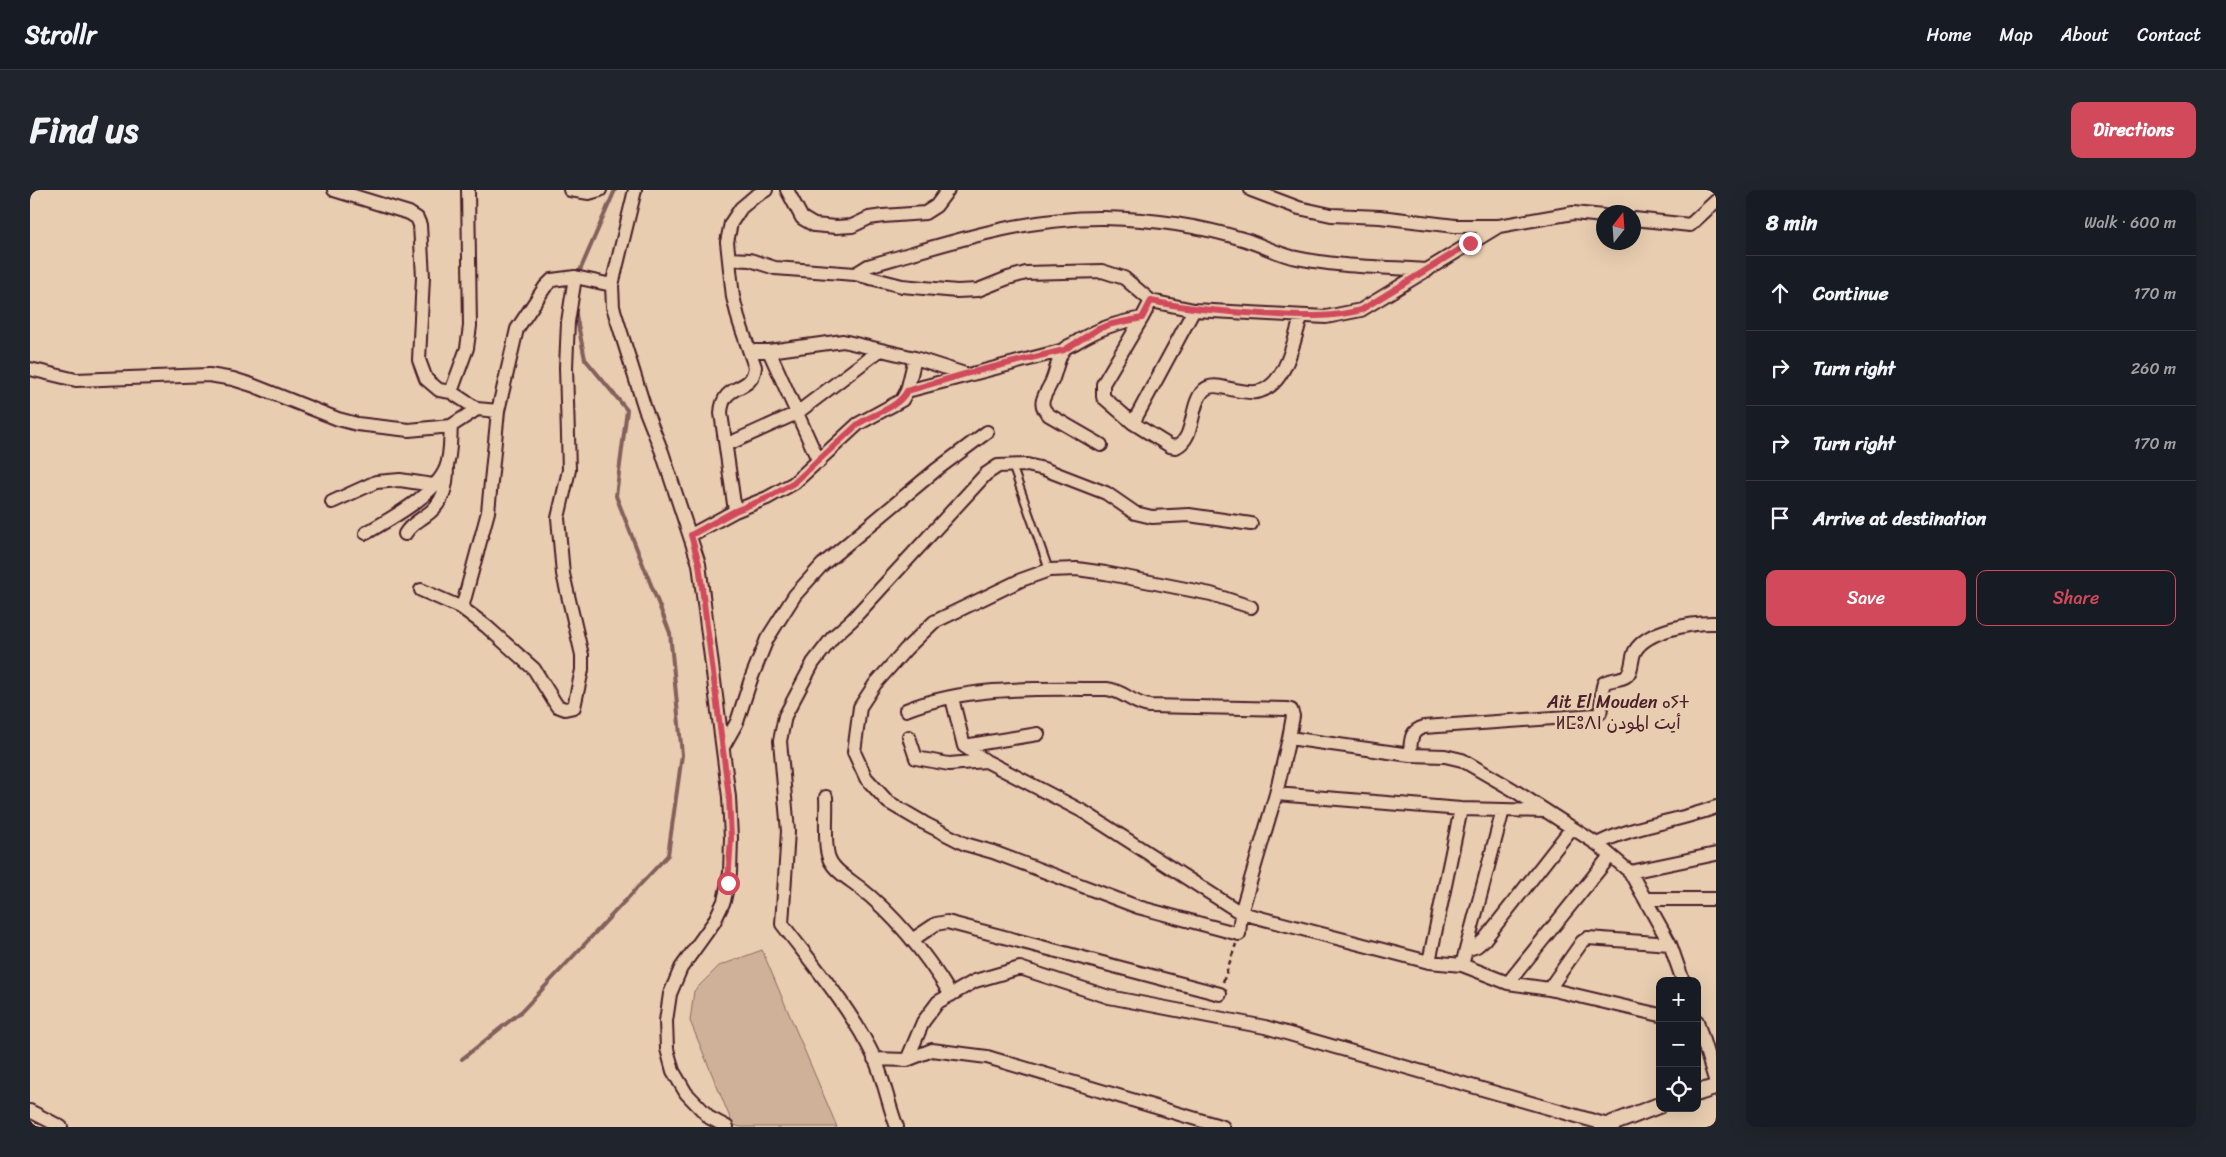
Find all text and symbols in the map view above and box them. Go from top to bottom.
text: Strollr [25,14,96,56]
text: Home [1927,19,1972,51]
text: Map [2000,19,2033,51]
text: About [2061,19,2109,51]
text: Contact [2137,19,2201,51]
text: Find us [30,99,138,161]
button: Directions [2071,102,2196,158]
text: 8 min [1766,204,1817,242]
north arrow [1596,205,1641,250]
text: Walk · 600 m [2084,208,2176,237]
route end [1459,232,1482,255]
text: Continue [1813,277,1889,310]
icon: ahead [1766,279,1794,307]
text: 170 m [2133,279,2176,308]
text: Turn right [1813,352,1895,385]
icon: right [1766,354,1794,382]
text: 260 m [2131,354,2176,383]
text: Turn right [1813,427,1895,460]
icon: right [1766,429,1794,457]
text: 170 m [2133,429,2176,458]
text: Arrive at destination [1813,502,1986,535]
icon: arrive [1766,504,1794,532]
button: Save [1766,570,1966,626]
button: Share [1976,570,2176,626]
district label: Ait El Mouden ⴰⵢⵜ ⵍⵎⵓⴷⵏ أيت المودن [1546,686,1689,739]
route start [717,872,740,895]
map controls [1656,977,1701,1112]
button: + [1656,977,1701,1022]
button: − [1656,1022,1701,1067]
button: locate [1656,1067,1701,1112]

